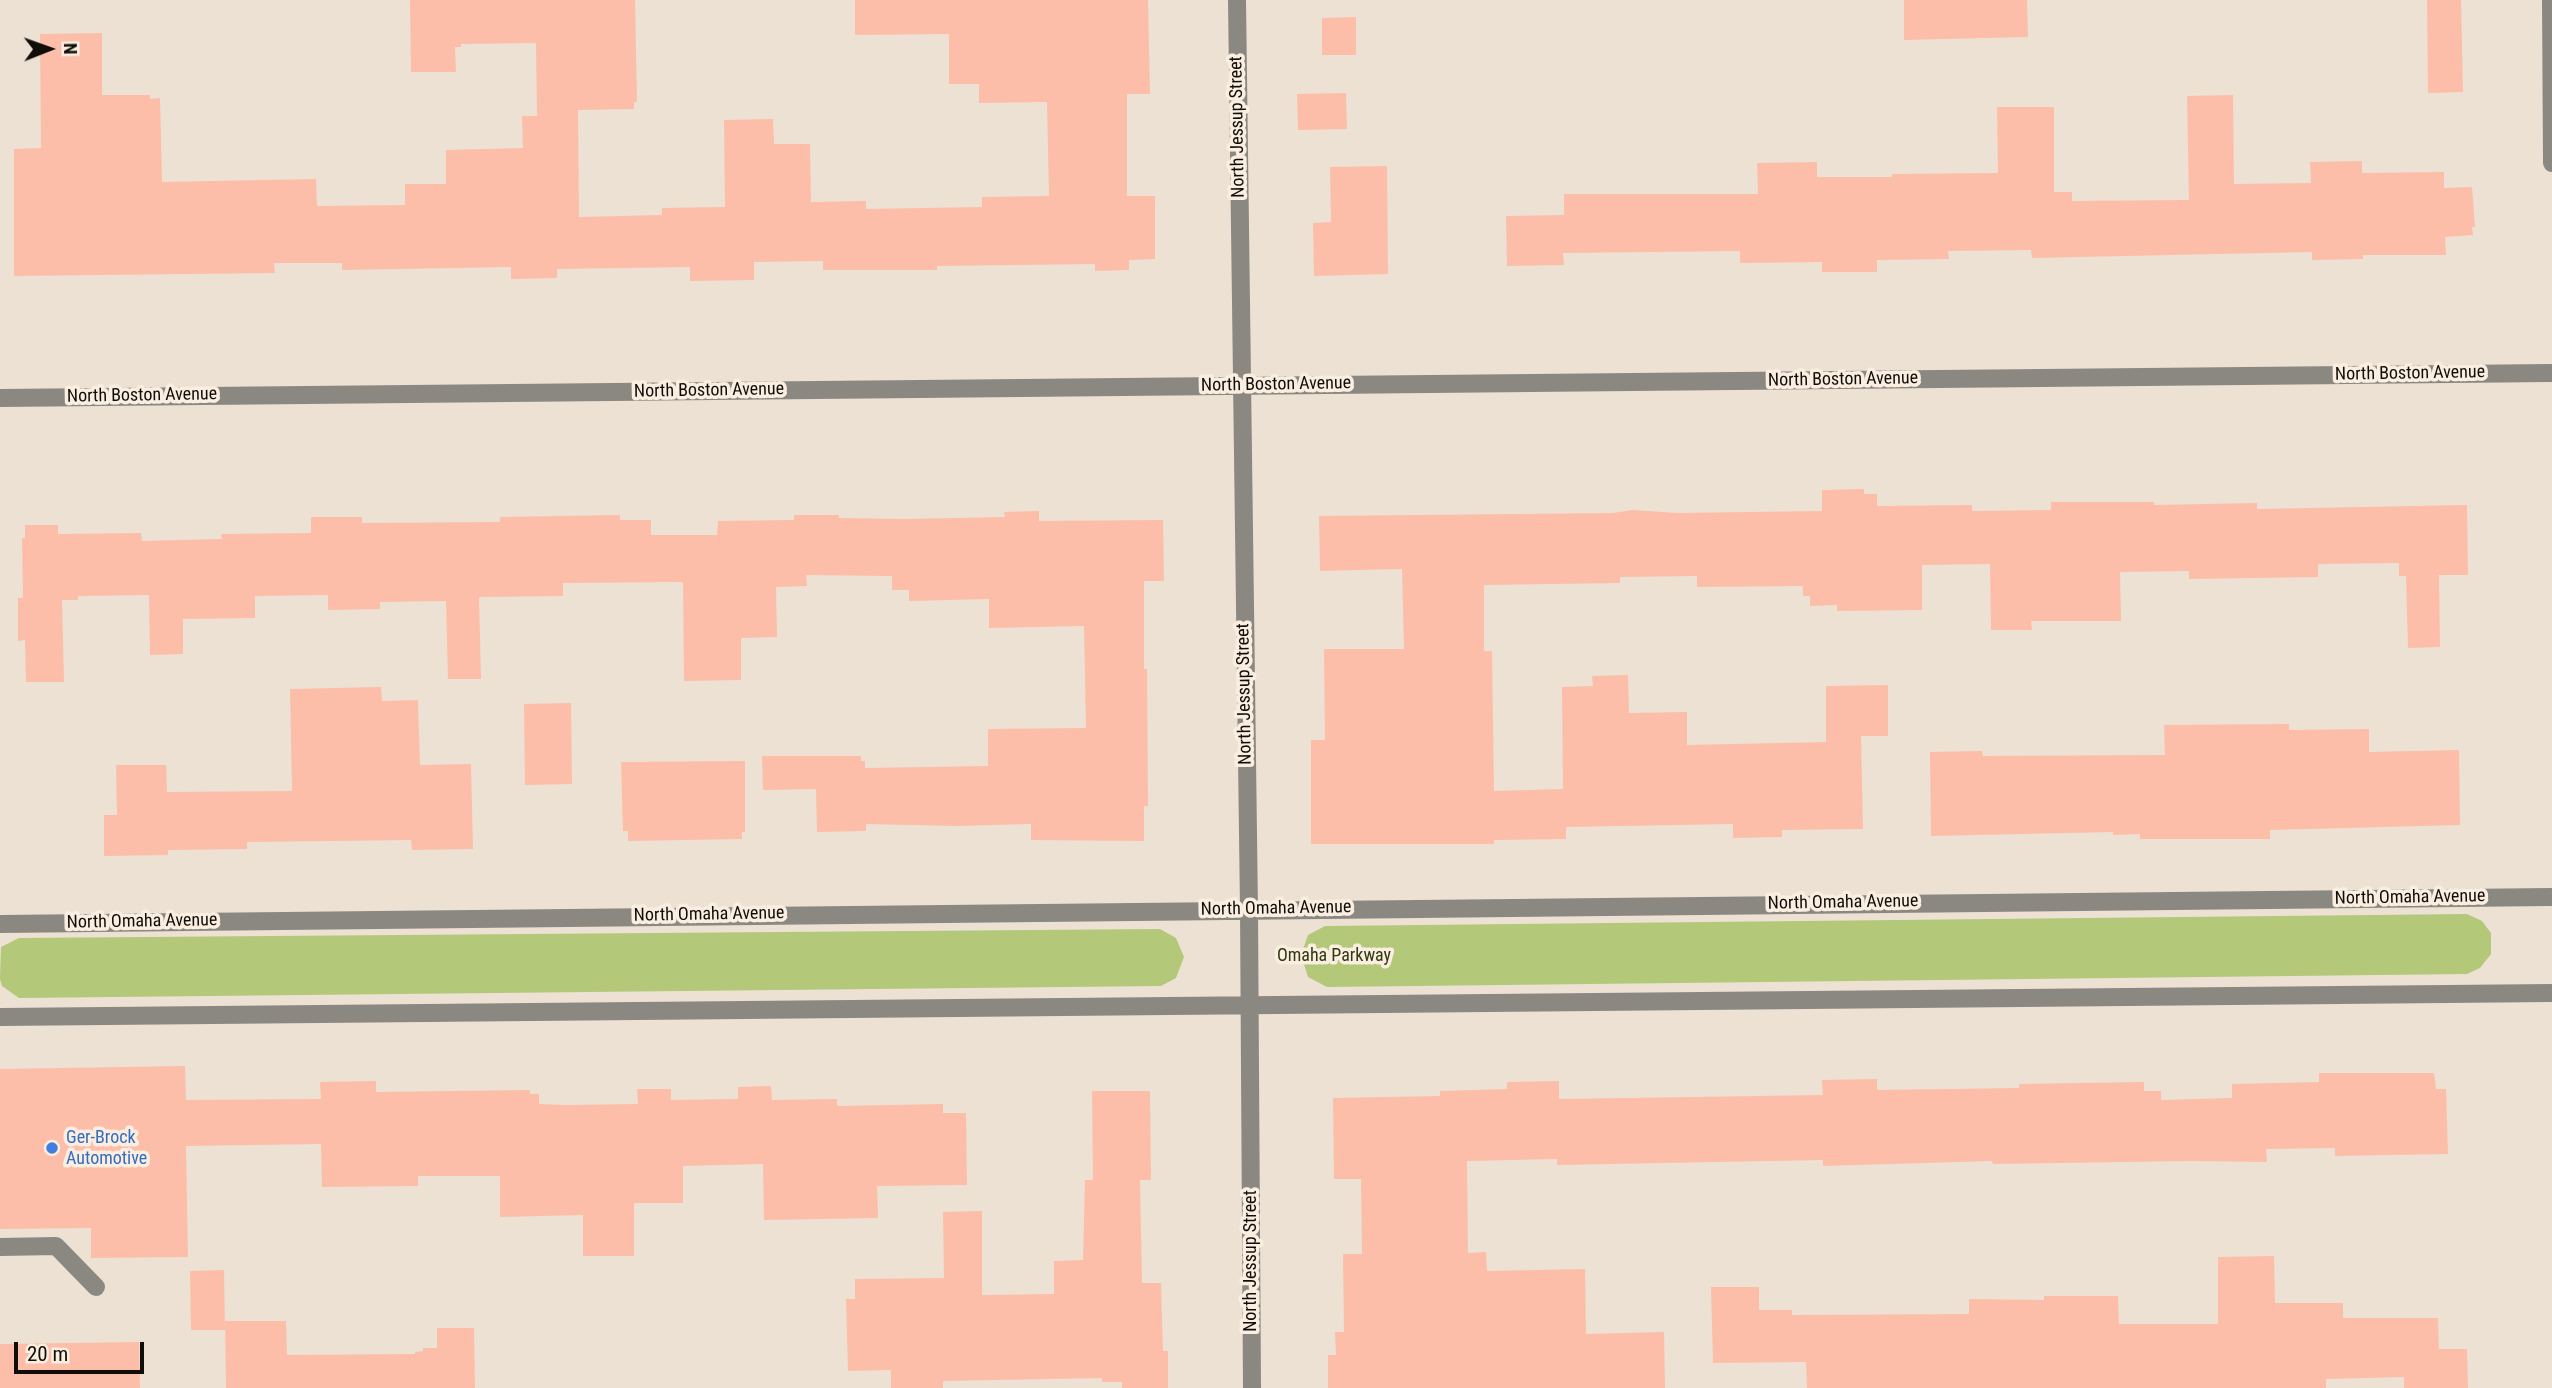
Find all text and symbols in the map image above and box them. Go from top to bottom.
north arrow [14,14,84,84]
text: N [59,43,82,55]
street label: North Jessup Street [1226,56,1250,198]
street label: North Boston Avenue [2335,362,2485,386]
street label: North Boston Avenue [1768,368,1918,392]
street label: North Boston Avenue [1201,373,1351,397]
street label: North Boston Avenue [634,379,784,403]
street label: North Boston Avenue [67,384,217,408]
street label: North Jessup Street [1233,623,1257,765]
street label: North Omaha Avenue [2335,886,2485,910]
street label: North Omaha Avenue [1768,891,1918,915]
street label: North Omaha Avenue [1201,897,1351,921]
street label: North Omaha Avenue [634,903,784,927]
street label: North Omaha Avenue [67,910,217,934]
park label: Omaha Parkway [1277,945,1391,967]
place label: Ger-Brock Automotive [66,1127,147,1170]
marker: Ger-Brock Automotive [44,1140,60,1156]
street label: North Jessup Street [1240,1190,1262,1332]
scale bar [18,1328,147,1372]
text: 20 m [27,1342,68,1366]

